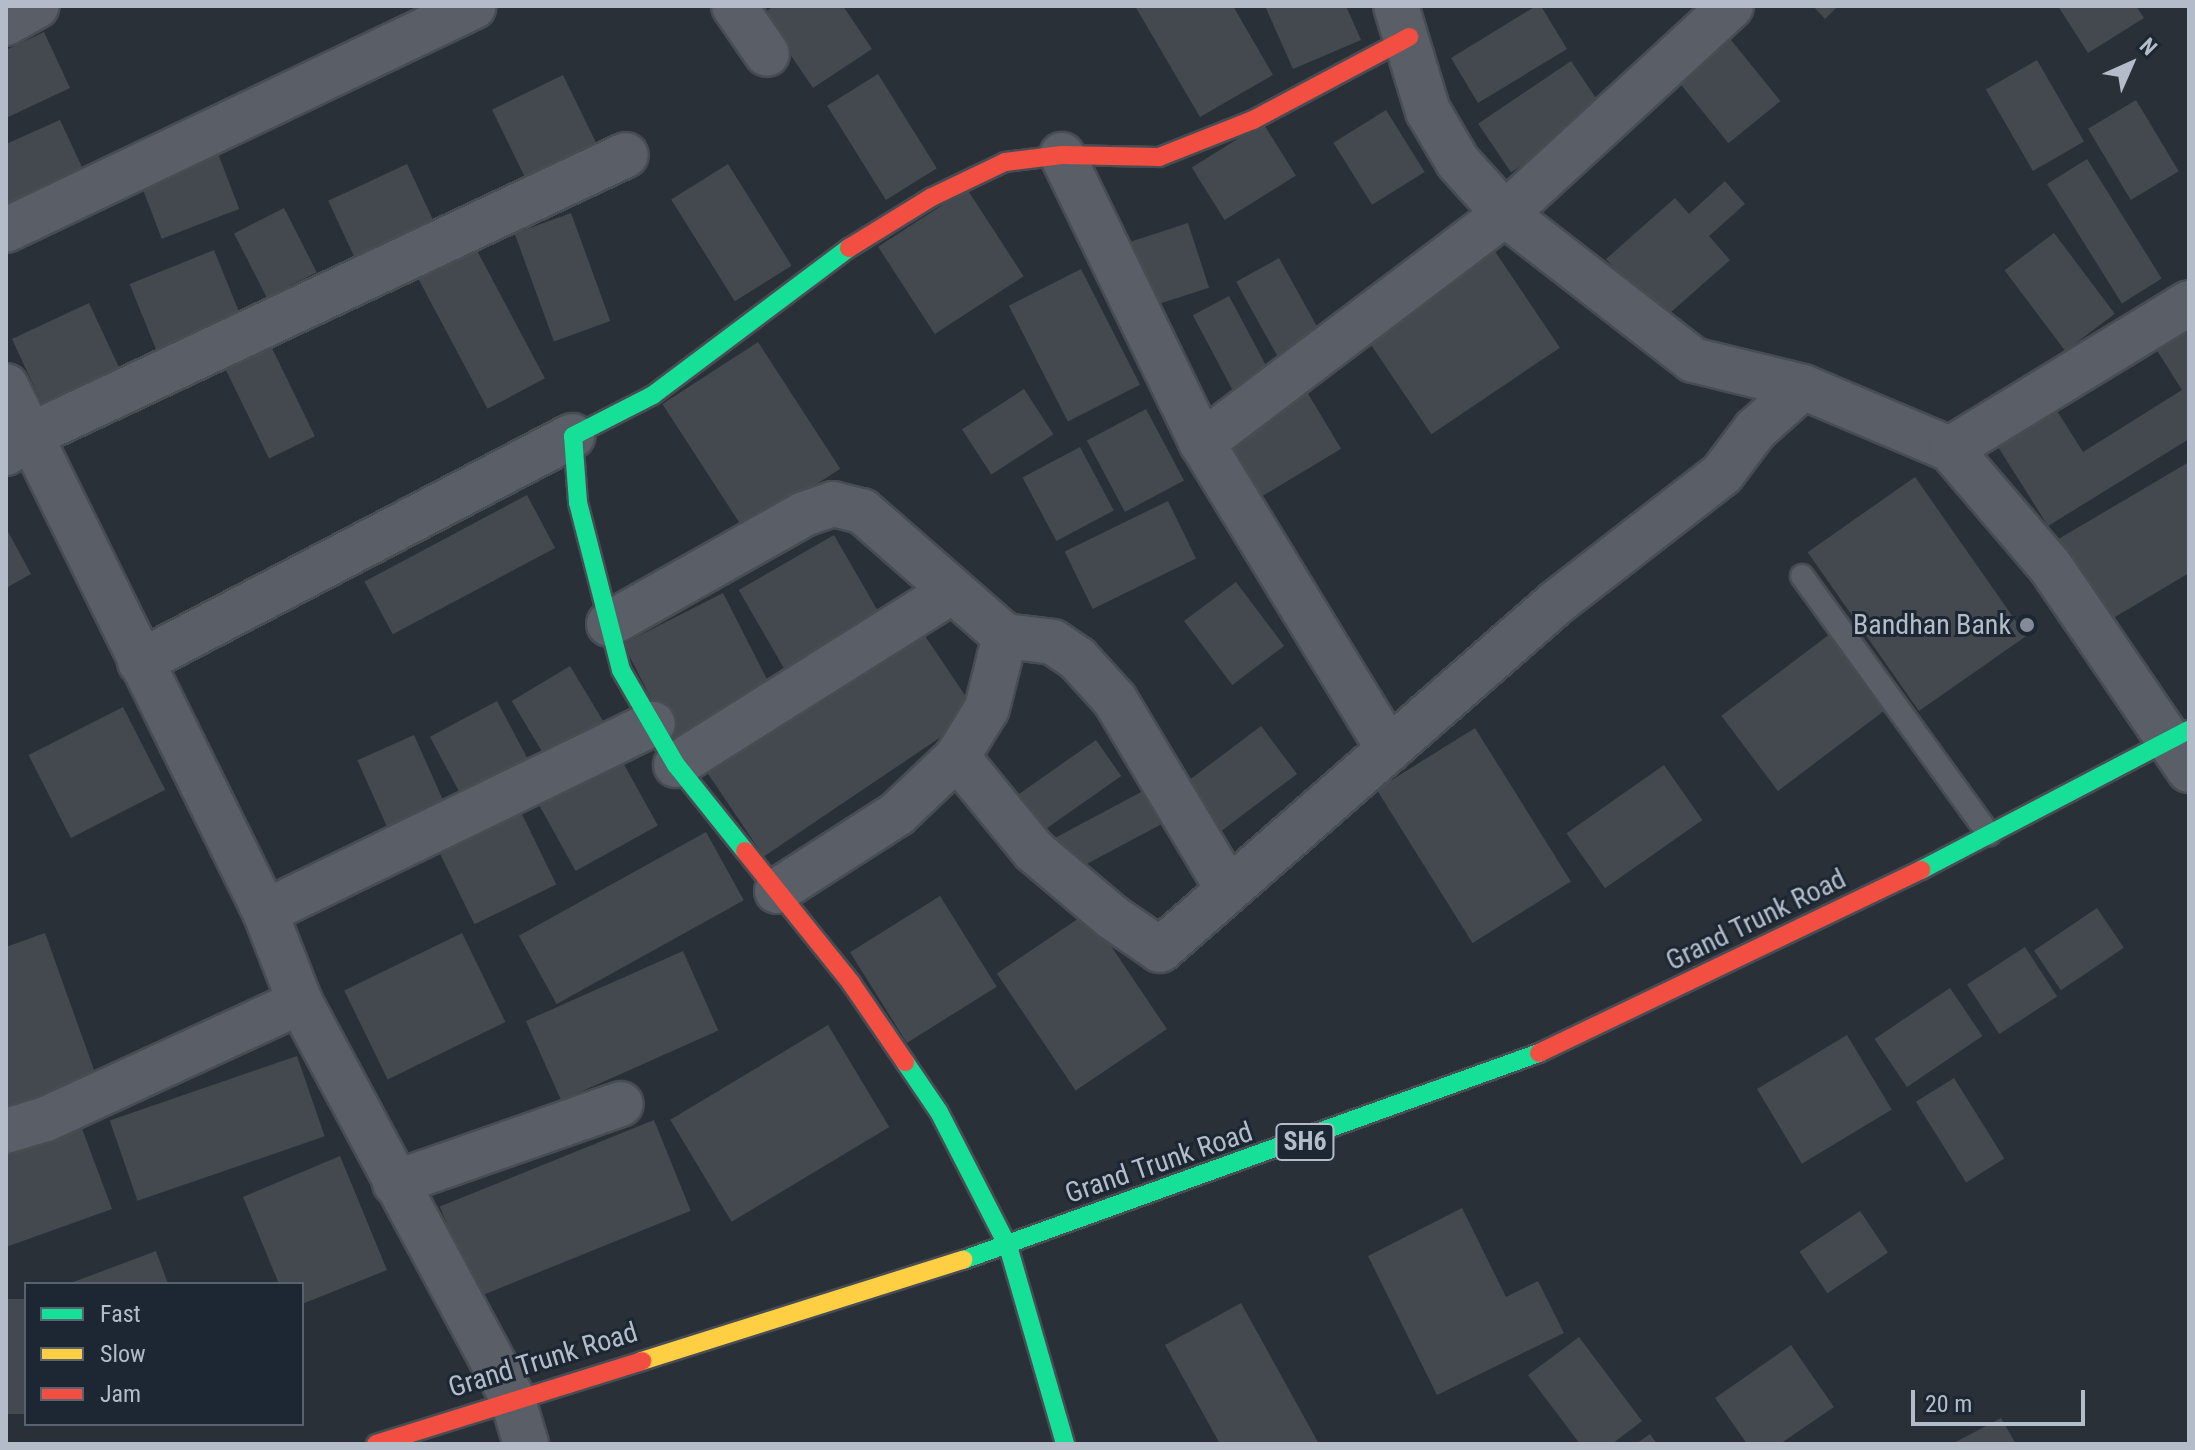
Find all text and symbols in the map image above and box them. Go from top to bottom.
north arrow [2091,24,2171,104]
text: N [2135,33,2162,60]
place label: Bandhan Bank [1853,608,2011,642]
marker: Bandhan Bank [2018,616,2036,634]
street label: Grand Trunk Road [1660,862,1852,978]
street label: Grand Trunk Road [1061,1115,1257,1211]
road number: SH6 [1275,1120,1335,1164]
legend [24,1282,304,1426]
text: Fast [100,1300,141,1328]
street label: Grand Trunk Road [444,1315,642,1405]
text: Slow [100,1340,146,1368]
scale bar [1915,1374,2089,1424]
text: Jam [100,1380,141,1408]
text: 20 m [1925,1390,1972,1418]

